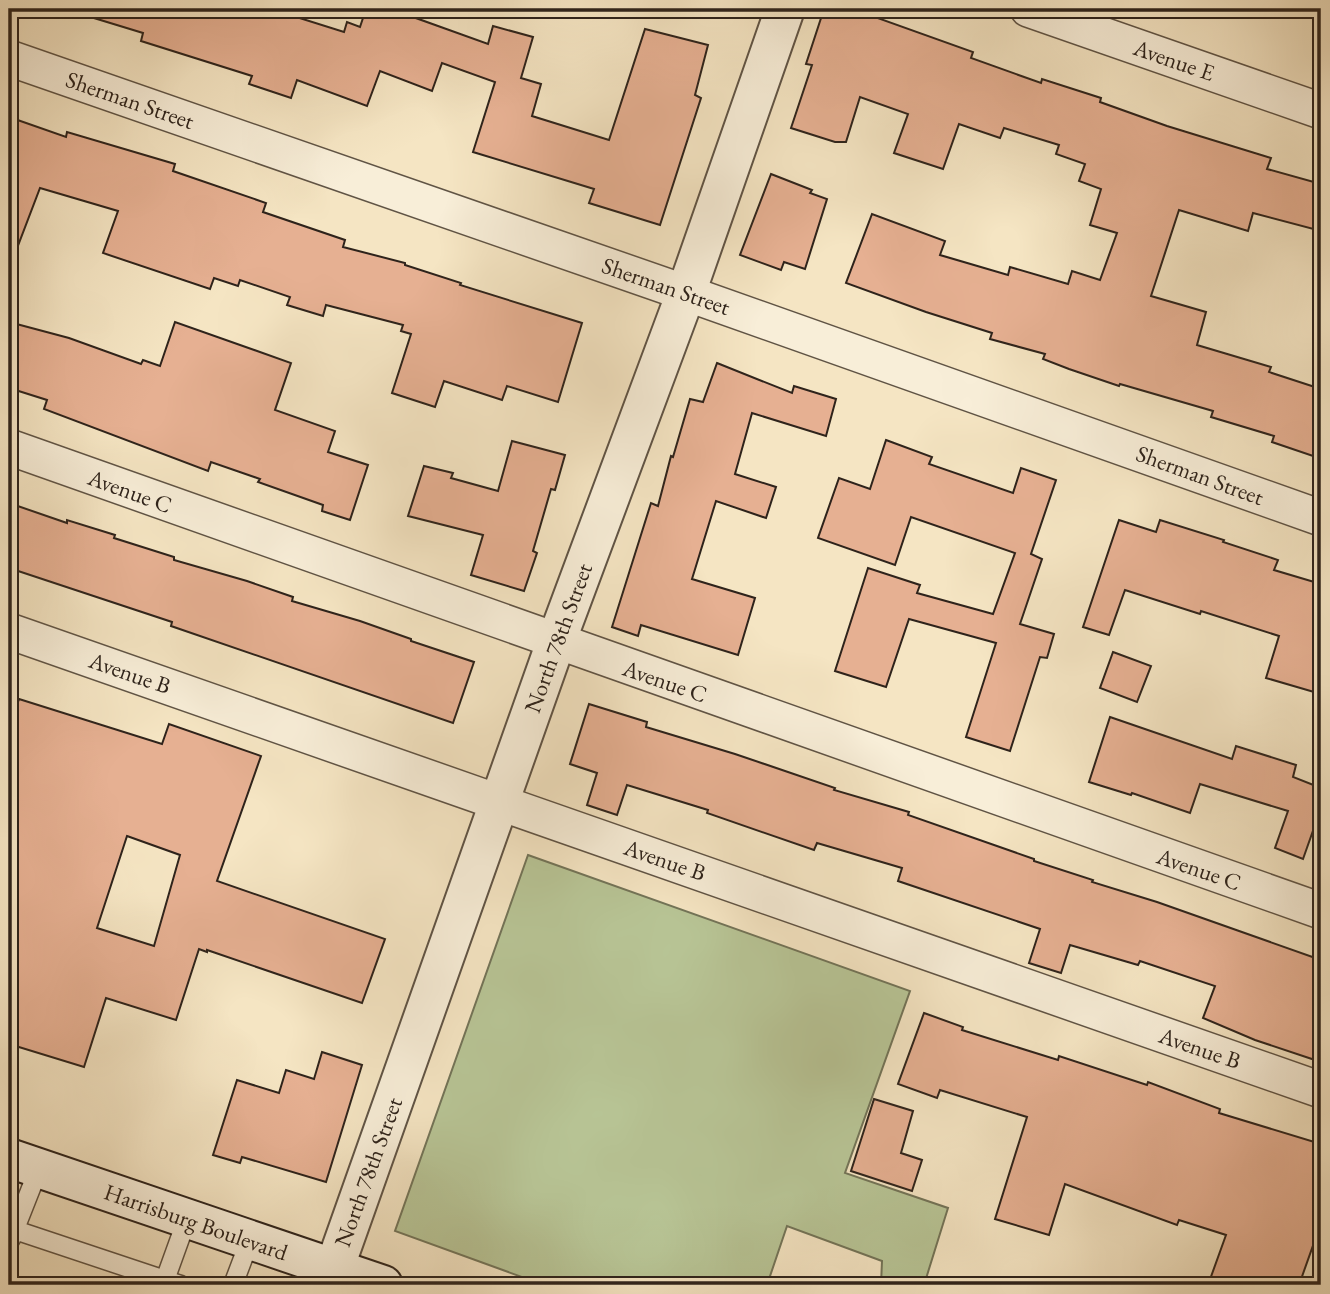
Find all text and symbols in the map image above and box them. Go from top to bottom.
street label: Avenue E [1129,32,1218,88]
street label: Sherman Street [62,64,199,136]
street label: Sherman Street [598,250,735,322]
street label: Sherman Street [1132,438,1269,512]
street label: Avenue C [83,462,176,520]
street label: North 78th Street [517,558,599,717]
street label: Avenue B [84,645,175,701]
street label: Avenue C [618,652,711,709]
street label: Avenue B [619,832,710,888]
street label: Avenue C [1152,840,1245,897]
street label: Avenue B [1154,1020,1245,1076]
street label: North 78th Street [327,1092,409,1251]
street label: Harrisburg Boulevard [100,1177,292,1268]

